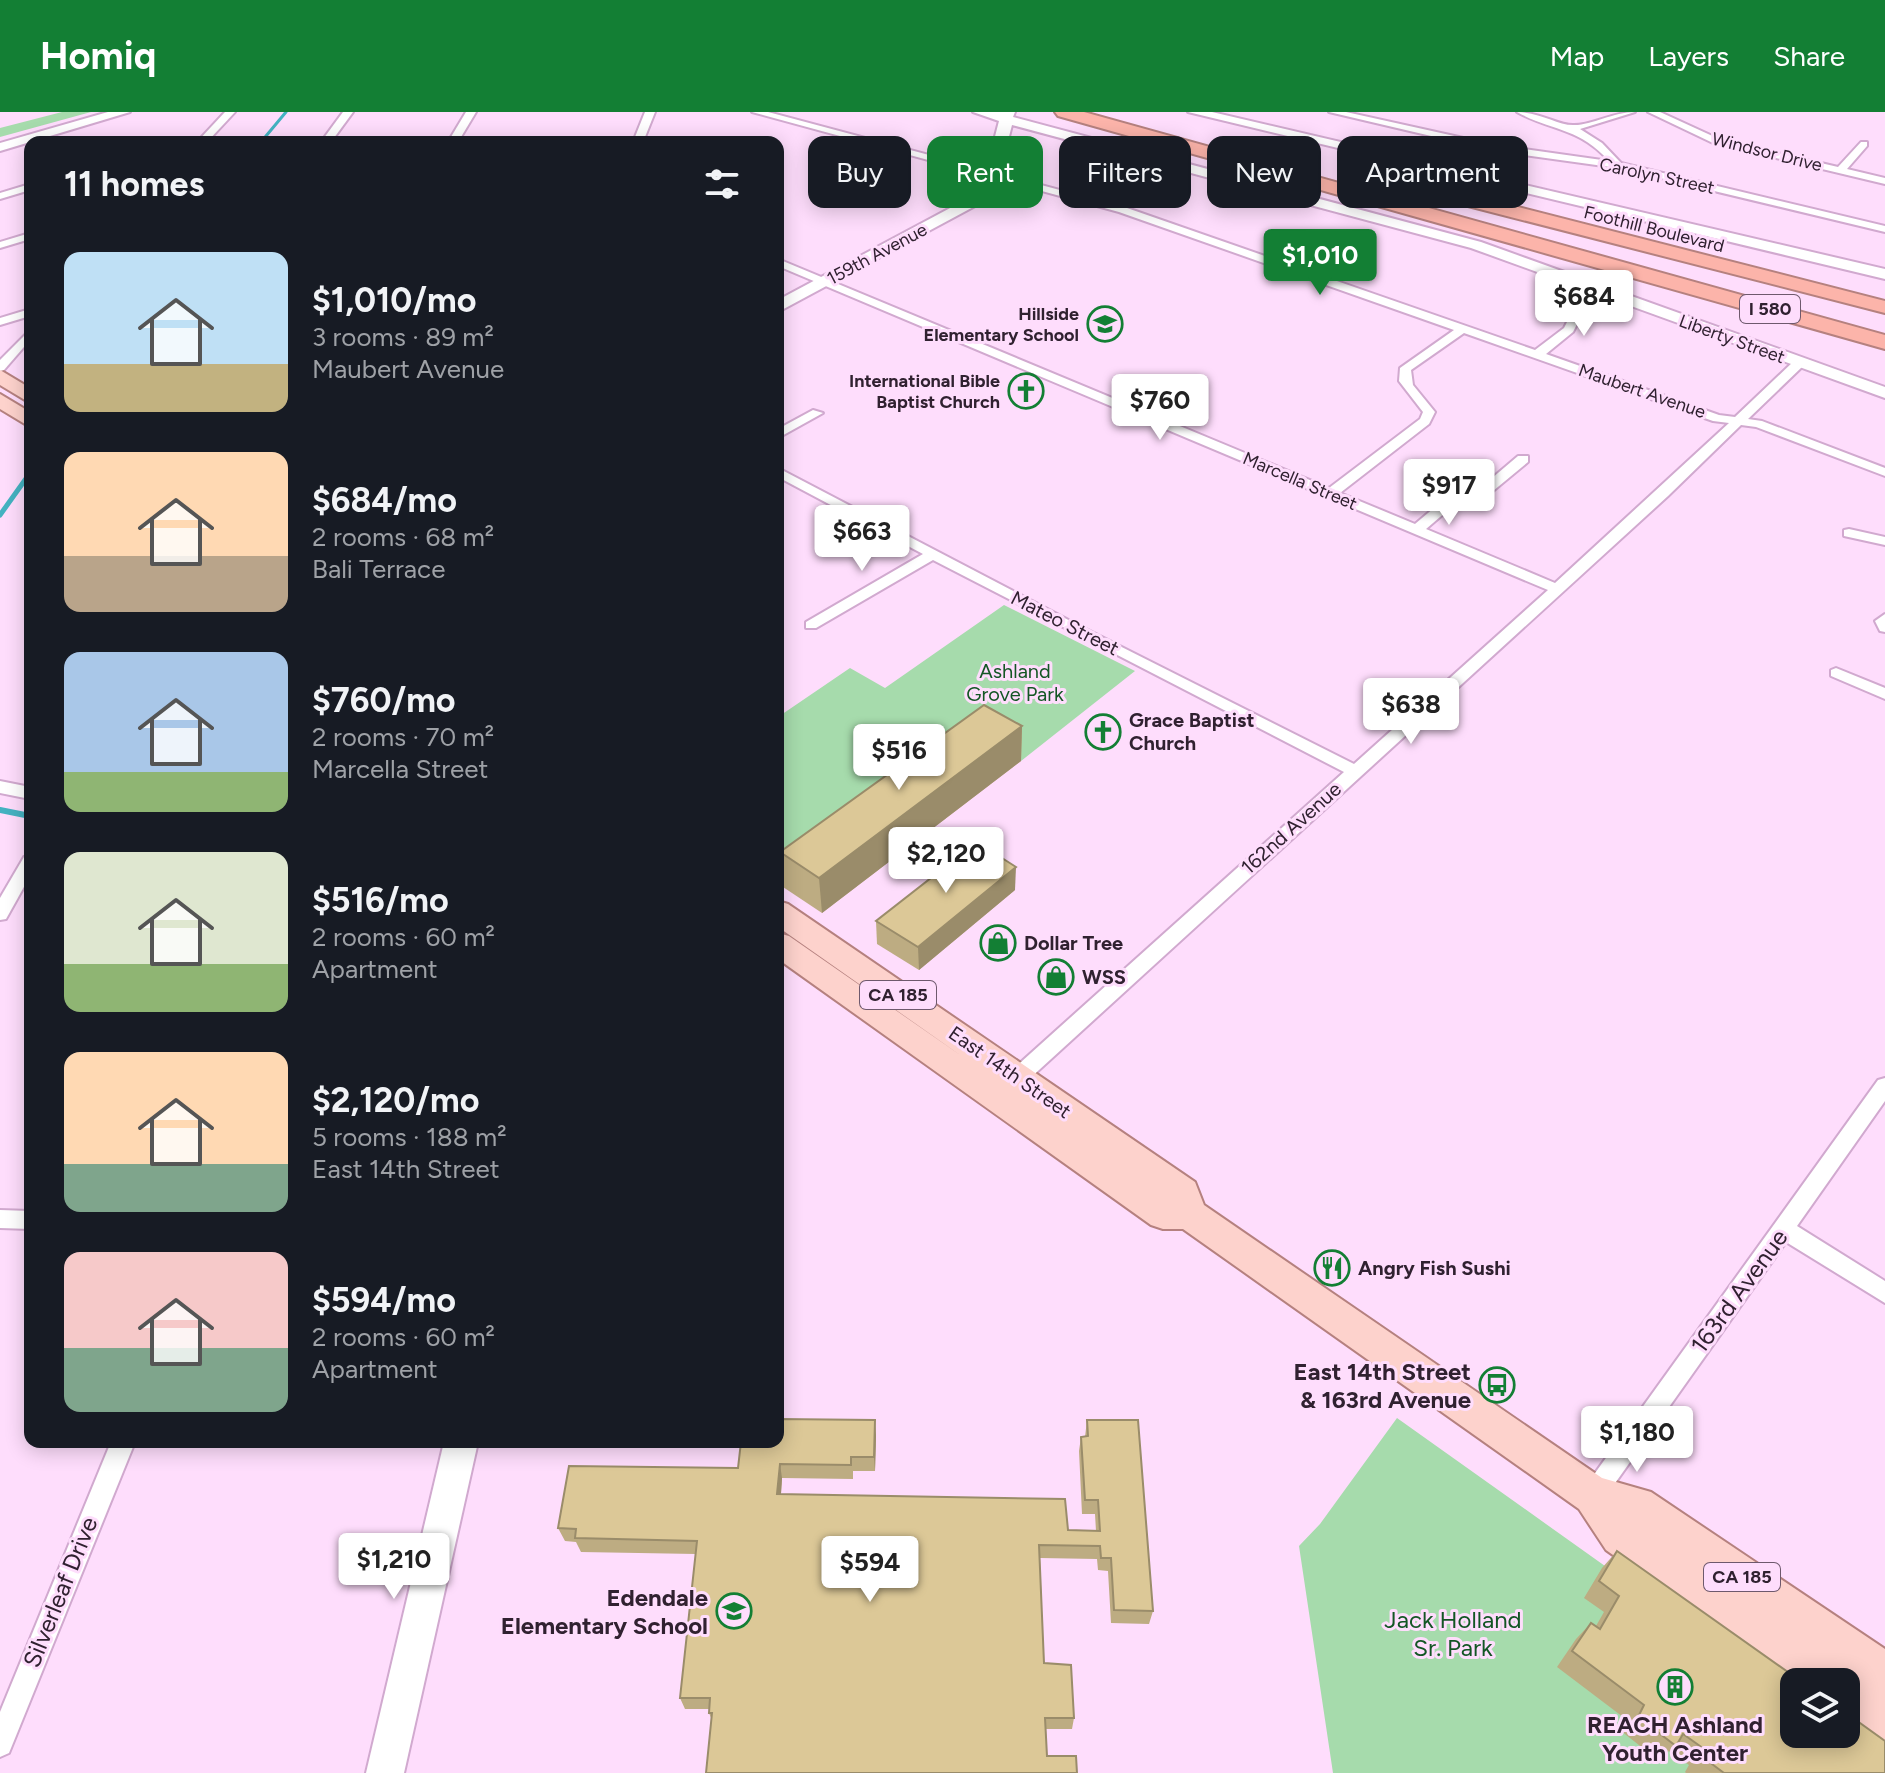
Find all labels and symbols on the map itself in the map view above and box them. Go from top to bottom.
street label: Windsor Drive [1710,128,1825,176]
street label: Carolyn Street [1597,153,1717,199]
street label: Foothill Boulevard [1582,201,1726,257]
street label: 159th Avenue [823,218,931,290]
pin: $1,010 [1255,229,1385,297]
pin: $684 [1537,270,1631,338]
road number: I 580 [1740,295,1800,323]
place label: Hillside Elementary School [924,303,1079,346]
school or university icon: Hillside Elementary School [1086,305,1124,343]
street label: Liberty Street [1676,310,1788,368]
street label: Maubert Avenue [1576,359,1709,423]
place label: International Bible Baptist Church [849,370,1000,413]
church icon: International Bible Baptist Church [1007,372,1045,410]
pin: $760 [1113,374,1207,442]
street label: Marcella Street [1240,447,1361,515]
pin: $917 [1402,459,1496,527]
pin: $663 [815,505,909,573]
street label: Mateo Street [1007,586,1123,660]
park label: Ashland Grove Park [966,659,1064,706]
pin: $638 [1364,678,1458,746]
place label: Grace Baptist Church [1129,708,1254,755]
church icon: Grace Baptist Church [1084,713,1122,751]
pin: $516 [852,724,946,792]
street label: 162nd Avenue [1236,777,1346,879]
pin: $2,120 [881,827,1011,895]
shop icon: Dollar Tree [979,924,1017,962]
place label: Dollar Tree [1024,931,1123,955]
shop icon: WSS [1037,958,1075,996]
place label: WSS [1082,965,1126,989]
road number: CA 185 [860,981,936,1009]
street label: East 14th Street [944,1021,1076,1123]
street label: 163rd Avenue [1684,1223,1794,1359]
restaurant icon: Angry Fish Sushi [1313,1249,1351,1287]
place label: Angry Fish Sushi [1358,1256,1511,1280]
place label: East 14th Street & 163rd Avenue [1294,1357,1471,1414]
bus stop icon: East 14th Street & 163rd Avenue [1478,1366,1516,1404]
pin: $1,180 [1572,1406,1702,1474]
street label: Silverleaf Drive [17,1512,103,1672]
pin: $1,210 [329,1533,459,1601]
pin: $594 [823,1536,917,1604]
road number: CA 185 [1704,1563,1780,1591]
place label: Edendale Elementary School [501,1583,708,1640]
school or university icon: Edendale Elementary School [715,1592,753,1630]
park label: Jack Holland Sr. Park [1384,1605,1522,1662]
building icon: REACH Ashland Youth Center [1656,1668,1694,1706]
place label: REACH Ashland Youth Center [1587,1710,1763,1767]

